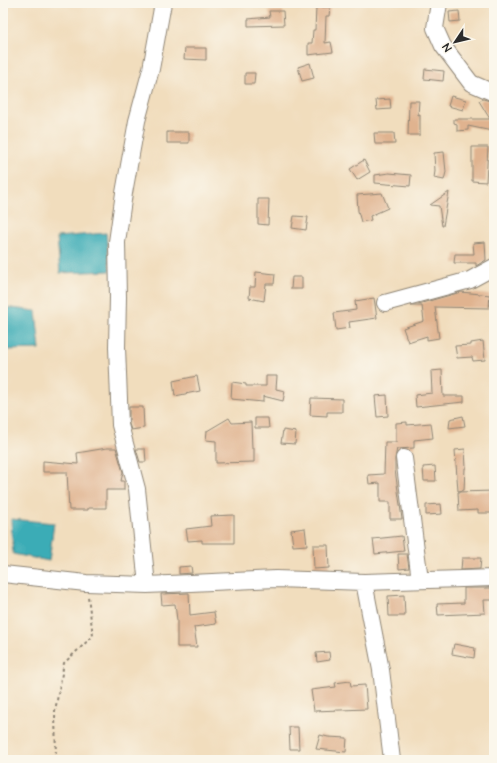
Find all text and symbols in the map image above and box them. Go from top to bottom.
north arrow [435,22,475,62]
text: N [439,40,455,55]

